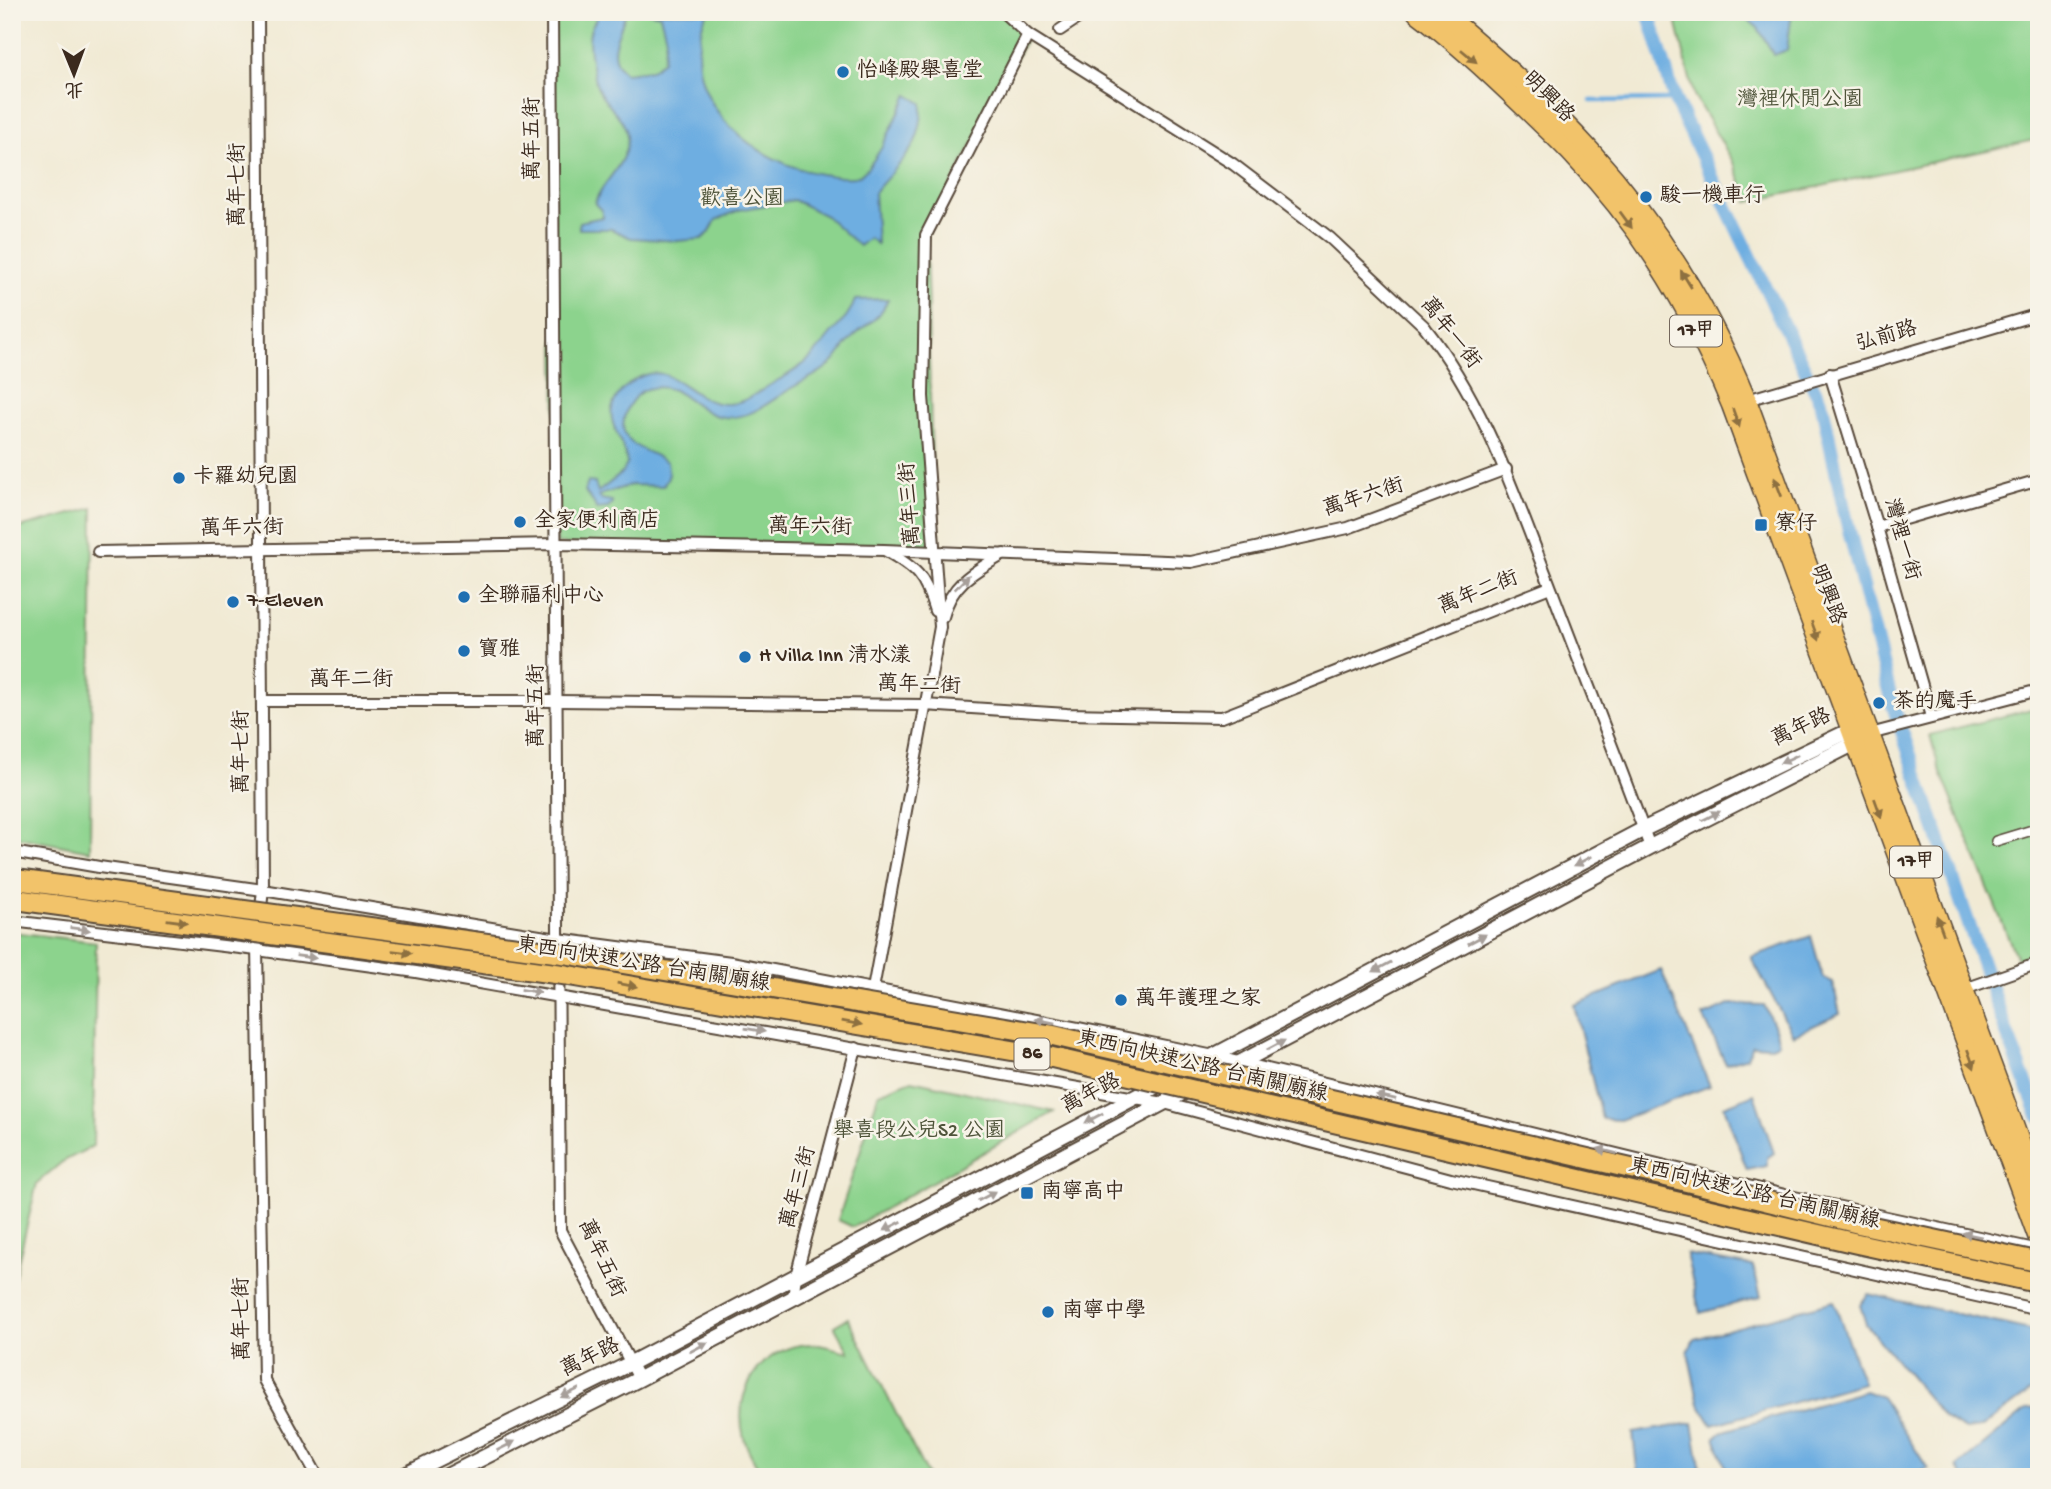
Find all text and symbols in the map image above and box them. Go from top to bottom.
north arrow [38,38,108,108]
one-way arrow [1460,48,1477,63]
place label: 怡峰殿舉喜堂 [857,58,983,85]
marker: 怡峰殿舉喜堂 [835,64,851,80]
street label: 明興路 [1516,65,1580,129]
text: 北 [65,76,84,99]
park label: 灣裡休閒公園 [1737,87,1863,114]
street label: 萬年五街 [520,97,547,181]
street label: 萬年七街 [225,143,252,227]
place label: 駿一機車行 [1660,183,1765,210]
park label: 歡喜公園 [700,186,784,213]
marker: 駿一機車行 [1638,189,1654,205]
one-way arrow [1618,210,1633,228]
one-way arrow [1679,270,1692,289]
street label: 萬年一街 [1413,292,1486,375]
street label: 弘前路 [1853,315,1921,359]
road number: 17甲 [1670,316,1722,346]
one-way arrow [1731,407,1742,428]
street label: 萬年三街 [895,461,927,547]
place label: 卡羅幼兒園 [193,465,298,491]
marker: 卡羅幼兒園 [171,470,187,486]
street label: 萬年六街 [1320,472,1408,524]
one-way arrow [1773,476,1784,497]
street label: 灣裡一街 [1876,496,1925,584]
place label: 全家便利商店 [534,508,660,535]
place label: 寮仔 [1775,511,1817,538]
marker: 全家便利商店 [512,514,528,530]
street label: 萬年六街 [768,514,852,542]
street label: 萬年六街 [200,515,284,543]
marker: 寮仔 [1753,517,1769,533]
street label: 明興路 [1803,560,1851,629]
street label: 萬年二街 [1435,565,1523,621]
one-way arrow [954,574,971,591]
place label: 全聯福利中心 [478,583,604,610]
marker: 全聯福利中心 [456,589,472,605]
place label: 7-Eleven [246,590,323,615]
marker: 7-Eleven [225,594,241,610]
one-way arrow [1810,620,1821,641]
place label: 寶雅 [478,637,520,664]
marker: 寶雅 [456,643,472,659]
place label: H Villa Inn 清水漾 [759,643,911,670]
marker: H Villa Inn 清水漾 [737,649,753,665]
street label: 萬年五街 [524,664,551,748]
street label: 萬年二街 [309,667,393,694]
street label: 萬年二街 [877,671,961,701]
place label: 茶的魔手 [1893,689,1977,716]
marker: 茶的魔手 [1871,695,1887,711]
street label: 萬年路 [1767,703,1836,754]
street label: 萬年七街 [229,710,256,794]
one-way arrow [1779,753,1799,764]
one-way arrow [1873,797,1884,818]
one-way arrow [1701,811,1721,822]
road number: 17甲 [1890,846,1942,877]
one-way arrow [1573,855,1593,867]
one-way arrow [1934,914,1945,935]
one-way arrow [166,916,188,927]
one-way arrow [69,924,91,935]
street label: 東西向快速公路 台南關廟線 [514,932,772,998]
one-way arrow [1467,933,1487,945]
one-way arrow [391,947,413,958]
one-way arrow [295,952,317,963]
one-way arrow [1372,961,1392,973]
one-way arrow [616,980,638,991]
one-way arrow [520,986,542,997]
place label: 萬年護理之家 [1135,986,1261,1013]
marker: 萬年護理之家 [1113,992,1129,1008]
one-way arrow [1033,1016,1055,1027]
one-way arrow [841,1018,863,1029]
one-way arrow [744,1025,766,1036]
street label: 東西向快速公路 台南關廟線 [1074,1025,1330,1109]
road number: 86 [1014,1038,1050,1070]
one-way arrow [1266,1040,1286,1051]
one-way arrow [1966,1049,1977,1070]
street label: 萬年路 [1057,1067,1126,1121]
one-way arrow [1375,1091,1397,1102]
one-way arrow [1084,1112,1103,1124]
park label: 舉喜段公兒S2 公園 [833,1118,1005,1145]
street label: 萬年三街 [775,1144,823,1232]
one-way arrow [1596,1145,1618,1156]
street label: 東西向快速公路 台南關廟線 [1626,1152,1882,1236]
place label: 南寧高中 [1041,1179,1125,1206]
marker: 南寧高中 [1019,1185,1035,1201]
one-way arrow [978,1191,998,1203]
street label: 萬年五街 [571,1215,631,1302]
one-way arrow [883,1220,903,1231]
one-way arrow [1961,1230,1983,1241]
street label: 萬年七街 [229,1277,257,1361]
place label: 南寧中學 [1062,1298,1146,1325]
marker: 南寧中學 [1040,1304,1056,1320]
street label: 萬年路 [556,1332,625,1384]
one-way arrow [689,1342,709,1353]
one-way arrow [560,1388,580,1399]
one-way arrow [496,1441,516,1452]

